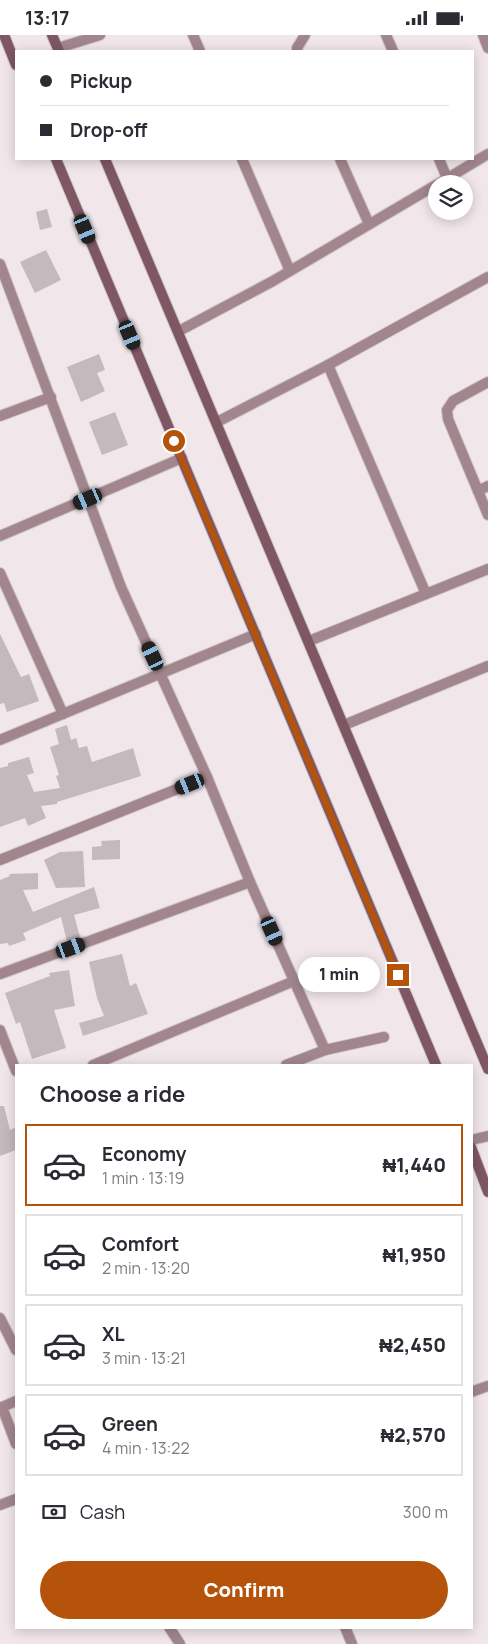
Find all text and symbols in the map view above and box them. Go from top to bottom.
text: 13:17 [25,5,69,31]
text: Pickup [70,68,132,94]
text: Drop-off [70,117,147,143]
map controls [428,175,473,220]
button: layers [428,175,473,220]
car [72,212,97,246]
car [117,318,142,352]
route start [163,430,185,452]
car [71,486,104,512]
car [139,639,166,673]
car [173,771,206,797]
car [259,914,284,948]
car [54,936,87,960]
callout: 1 min [298,957,380,993]
text: 1 min [319,963,359,985]
route end [387,964,409,986]
text: Choose a ride [40,1079,185,1109]
text: Economy [102,1141,186,1167]
icon: car [42,1143,87,1188]
text: ₦1,440 [383,1152,446,1178]
text: 1 min · 13:19 [102,1167,184,1189]
text: Comfort [102,1231,179,1257]
icon: car [42,1233,87,1278]
text: ₦1,950 [383,1242,446,1268]
text: 2 min · 13:20 [102,1257,190,1279]
text: XL [102,1321,125,1347]
icon: car [42,1323,87,1368]
text: ₦2,450 [379,1332,446,1358]
text: 3 min · 13:21 [102,1347,186,1369]
text: Green [102,1411,158,1437]
icon: car [42,1413,87,1458]
text: ₦2,570 [380,1422,446,1448]
text: 4 min · 13:22 [102,1437,190,1459]
icon: cash [40,1498,68,1526]
text: Cash [80,1499,125,1525]
text: 300 m [403,1501,448,1523]
button: Confirm [40,1561,448,1619]

